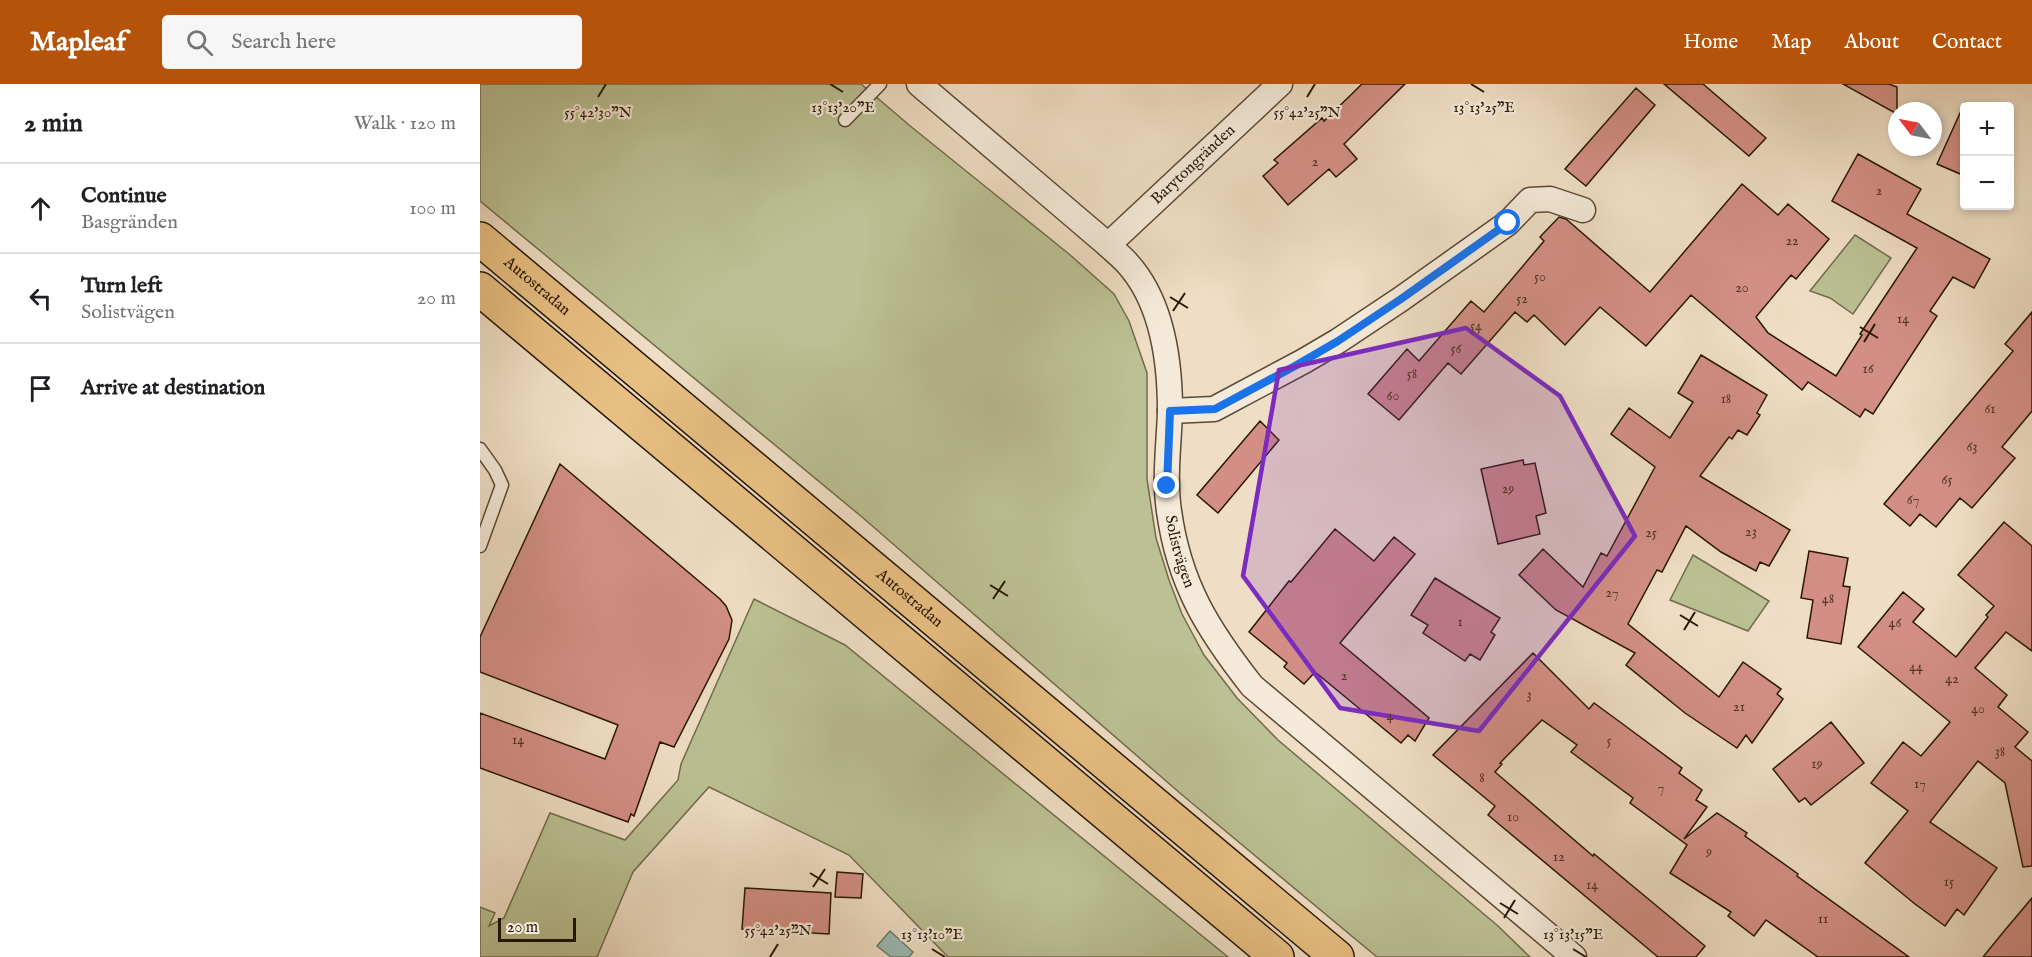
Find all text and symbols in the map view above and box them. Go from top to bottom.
search box [162,15,582,69]
text: Mapleaf [30,25,126,60]
icon: search [183,26,216,59]
text: Search here [231,28,336,56]
text: Home [1683,29,1738,56]
text: Map [1771,29,1811,56]
text: About [1844,29,1899,56]
text: Contact [1932,29,2002,56]
text: 13°13'20"E [811,98,875,117]
text: 13°13'25"E [1453,98,1515,117]
north arrow [1888,102,1942,156]
map controls [1960,102,2014,210]
button: + [1960,102,2014,156]
text: 55°42'30"N [564,103,632,122]
text: 55°42'25"N [1273,103,1341,122]
text: 2 min [24,107,83,140]
text: Walk · 120 m [354,111,456,136]
street label: Barytongränden [1147,120,1240,209]
house number: 2 [1312,153,1319,171]
button: − [1960,156,2014,210]
text: Continue [81,182,167,210]
house number: 2 [1876,182,1883,200]
icon: ahead [24,192,57,225]
text: 100 m [409,196,456,221]
route start [1494,209,1520,235]
text: Basgränden [81,210,178,235]
house number: 22 [1785,232,1799,250]
street label: Autostradan [498,252,575,321]
house number: 50 [1534,268,1546,286]
text: Turn left [81,272,163,300]
house number: 20 [1735,279,1749,297]
icon: left [24,282,57,315]
text: 20 m [417,286,456,311]
house number: 52 [1516,290,1528,308]
text: Solistvägen [81,300,175,325]
house number: 14 [1897,310,1909,328]
house number: 54 [1470,317,1482,335]
house number: 56 [1451,340,1463,358]
house number: 16 [1862,360,1875,378]
house number: 58 [1407,365,1417,383]
icon: arrive [24,372,57,405]
text: Arrive at destination [81,374,265,402]
house number: 60 [1387,387,1400,405]
house number: 18 [1721,390,1731,408]
house number: 61 [1984,400,1996,418]
house number: 63 [1966,438,1978,456]
house number: 65 [1942,471,1952,489]
route end [1153,472,1179,498]
house number: 29 [1502,480,1514,498]
house number: 67 [1907,491,1919,509]
street label: Solistvägen [1160,514,1199,592]
house number: 23 [1745,523,1757,541]
house number: 25 [1645,524,1657,542]
street label: Autostradan [871,564,947,633]
house number: 27 [1606,584,1618,602]
house number: 48 [1822,590,1834,608]
house number: 1 [1457,613,1463,631]
house number: 46 [1889,614,1902,632]
house number: 44 [1909,658,1923,676]
house number: 2 [1341,667,1348,685]
house number: 42 [1945,670,1959,688]
house number: 3 [1526,686,1532,704]
house number: 21 [1733,698,1745,716]
house number: 40 [1971,700,1985,718]
house number: 4 [1387,707,1394,725]
house number: 14 [512,731,524,749]
house number: 5 [1606,732,1612,750]
house number: 38 [1995,743,2005,761]
house number: 19 [1811,755,1823,773]
house number: 8 [1479,769,1485,787]
house number: 17 [1914,775,1926,793]
house number: 7 [1658,779,1664,797]
house number: 10 [1507,808,1519,826]
house number: 9 [1705,843,1712,861]
house number: 12 [1553,848,1565,866]
house number: 15 [1944,873,1954,891]
house number: 14 [1586,876,1598,894]
house number: 11 [1818,910,1828,928]
scale bar [498,915,576,942]
text: 20 m [507,918,538,938]
text: 55°42'25"N [744,921,812,940]
text: 13°13'10"E [901,925,963,944]
text: 13°13'15"E [1543,925,1603,944]

